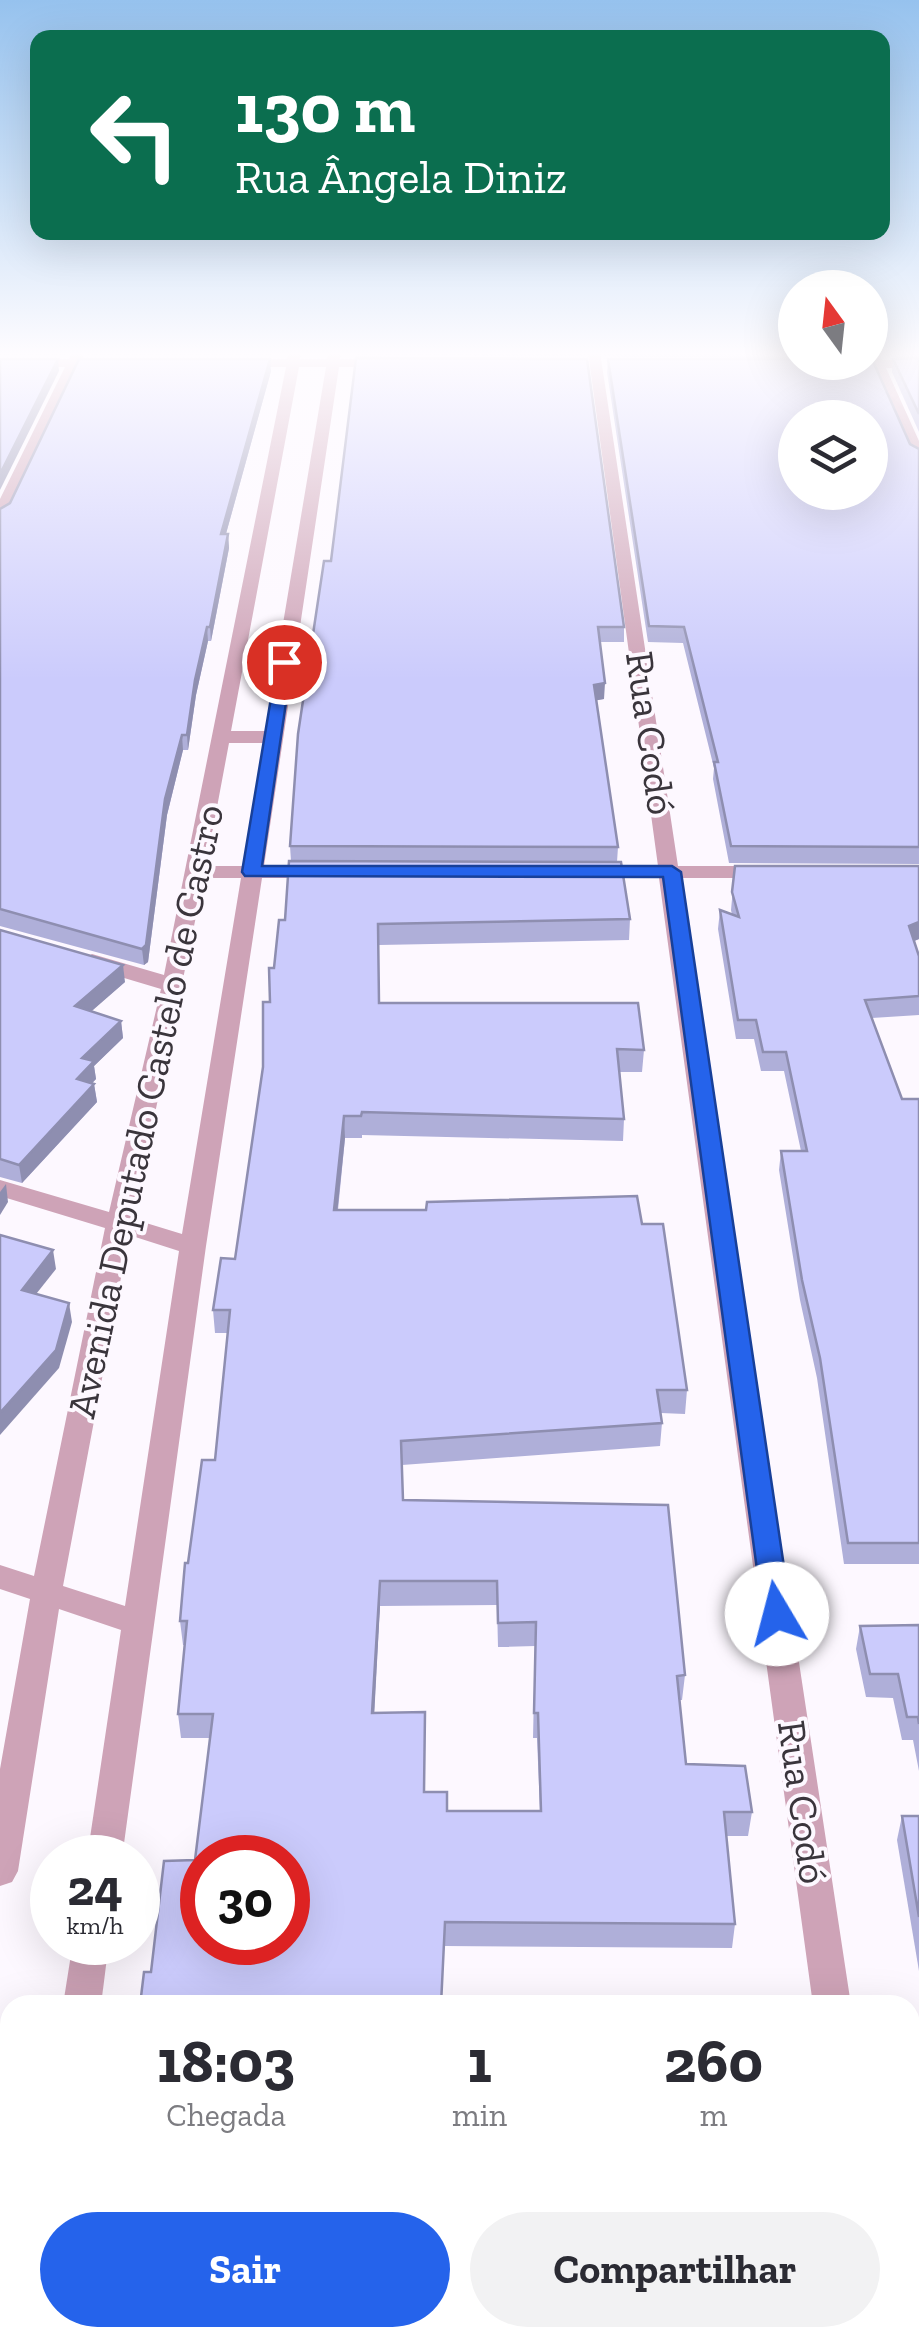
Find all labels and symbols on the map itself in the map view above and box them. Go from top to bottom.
north arrow [778,270,888,380]
pin [242,620,327,705]
street label: Rua Codó [616,648,686,818]
street label: Avenida Deputado Castelo de Castro [57,800,233,1422]
position arrow [725,1562,829,1666]
street label: Rua Codó [768,1717,838,1887]
speed limit sign: 30 [180,1835,310,1965]

